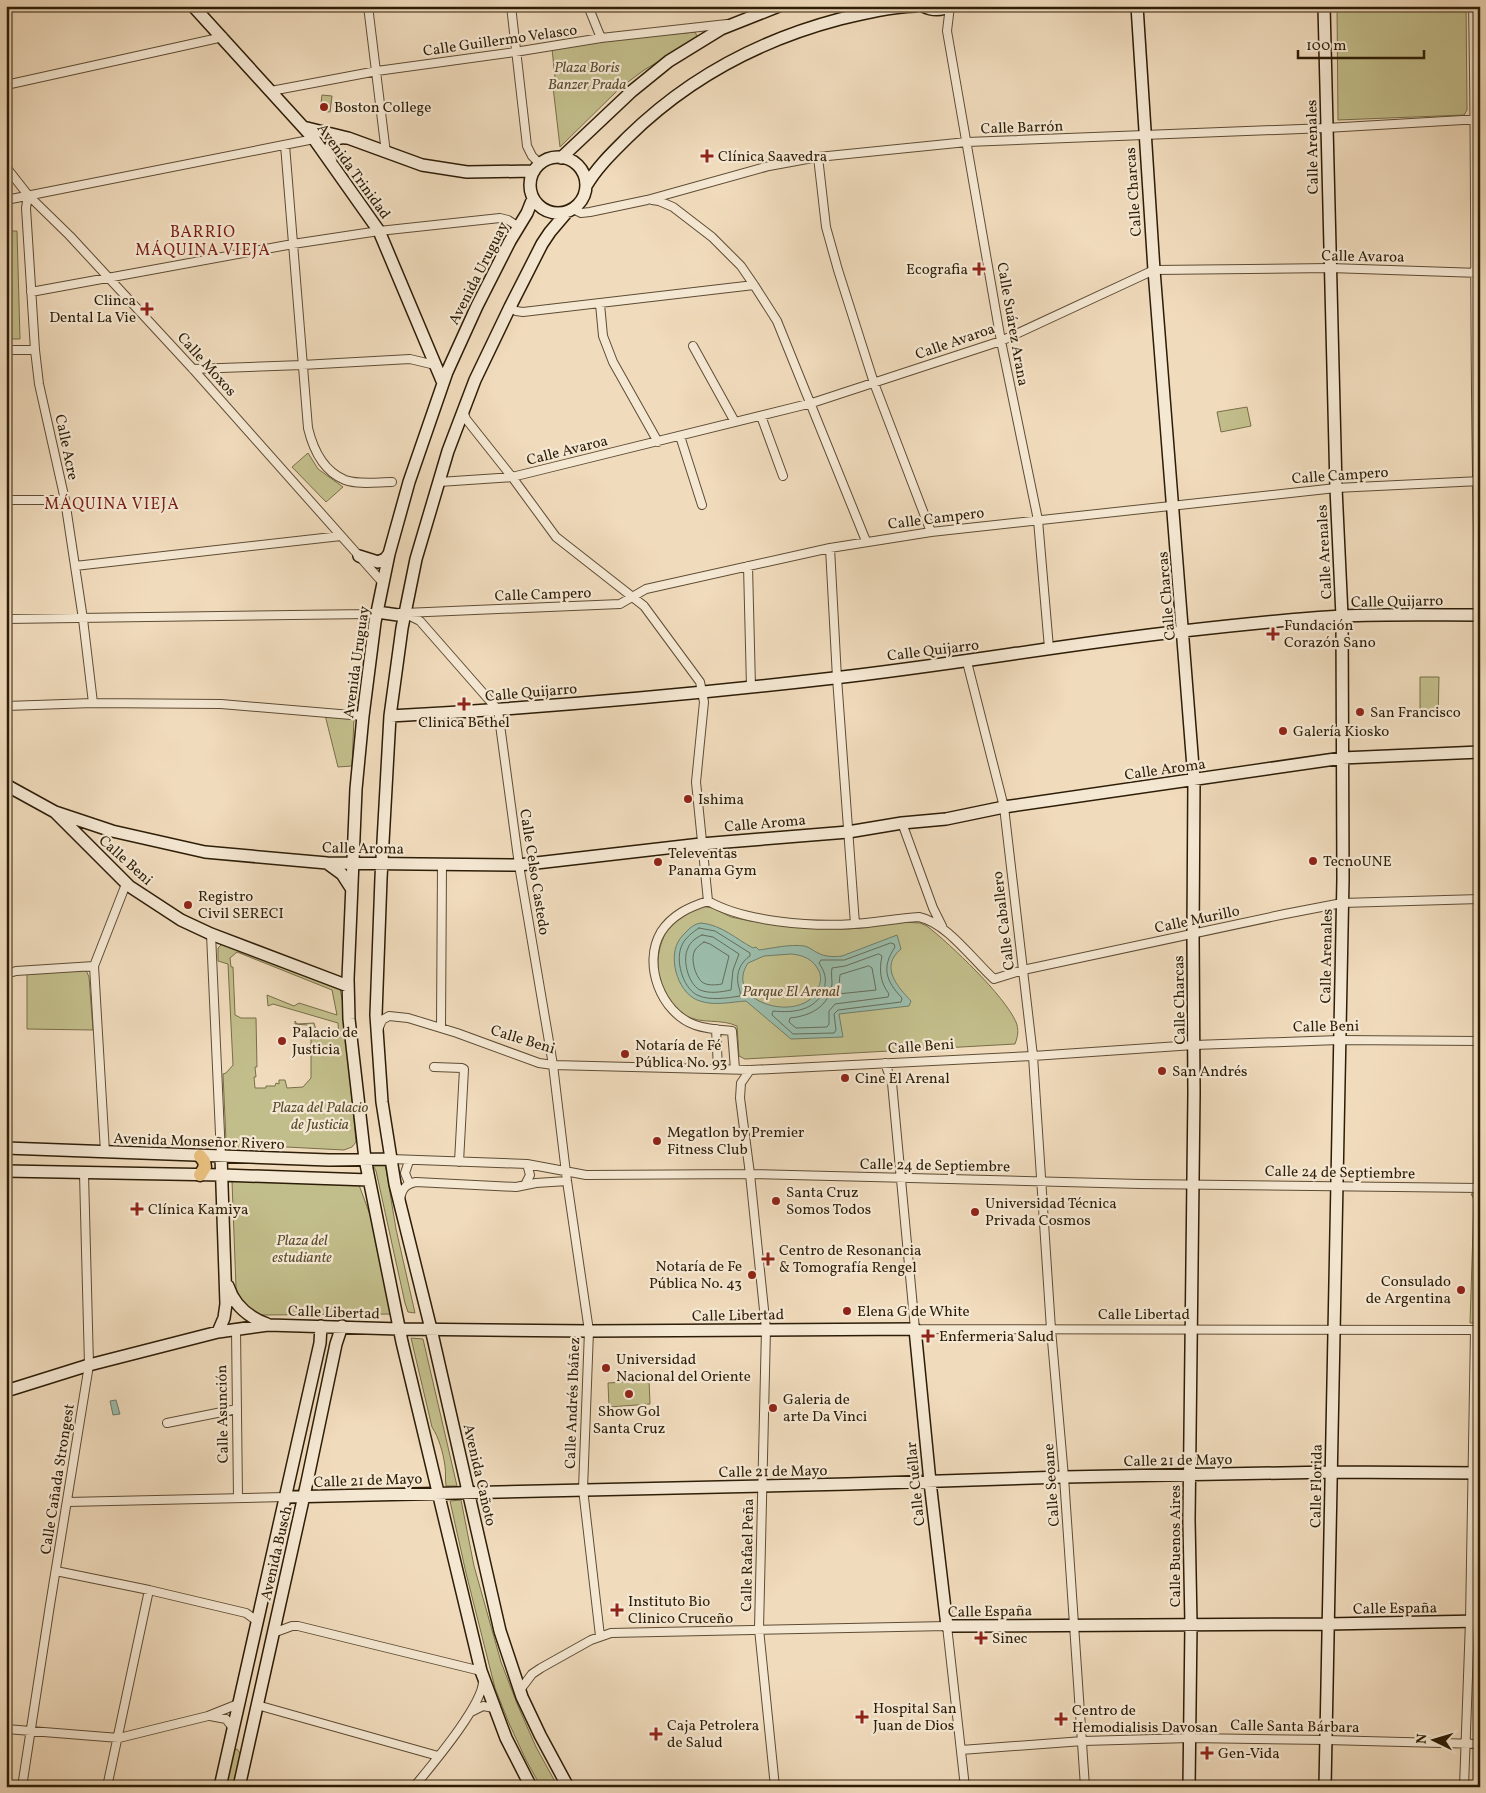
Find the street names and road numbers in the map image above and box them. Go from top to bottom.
street label: Calle Guillermo Velasco [422,20,579,63]
street label: Calle Arenales [1302,99,1325,195]
street label: Calle Barrón [980,117,1064,140]
street label: Avenida Trinidad [311,120,395,224]
street label: Calle Charcas [1121,147,1148,237]
street label: Avenida Uruguay [444,219,514,329]
street label: Calle Avaroa [1321,246,1405,269]
street label: Calle Suárez Arana [990,261,1033,388]
street label: Calle Avaroa [913,319,998,366]
street label: Calle Moxos [171,328,240,402]
street label: Calle Acre [48,412,83,482]
street label: Calle Avaroa [524,431,610,472]
street label: Calle Campero [1291,463,1389,490]
street label: Calle Campero [887,503,986,536]
street label: Calle Arenales [1313,504,1338,600]
street label: Calle Charcas [1153,550,1182,641]
street label: Calle Campero [494,583,592,608]
street label: Calle Quijarro [1351,591,1443,614]
street label: Avenida Uruguay [339,605,376,720]
street label: Calle Quijarro [886,635,980,668]
street label: Calle Quijarro [484,679,578,708]
street label: Calle Aroma [1123,754,1207,787]
street label: Calle Celso Castedo [513,808,554,937]
street label: Calle Aroma [723,810,807,839]
street label: Calle Beni [93,831,157,891]
street label: Calle Aroma [322,838,404,861]
street label: Calle Caballero [988,870,1021,972]
street label: Calle Murillo [1153,901,1242,940]
street label: Calle Arenales [1316,908,1339,1004]
street label: Calle Charcas [1169,955,1192,1045]
street label: Calle Beni [1293,1016,1359,1039]
street label: Calle Beni [488,1021,557,1060]
street label: Calle Beni [887,1035,955,1060]
street label: Avenida Monseñor Rivero [113,1129,285,1156]
street label: Calle 24 de Septiembre [860,1155,1010,1178]
street label: Calle 24 de Septiembre [1265,1162,1415,1185]
street label: Calle Libertad [288,1301,380,1326]
street label: Calle Libertad [692,1305,784,1328]
street label: Calle Libertad [1098,1305,1190,1326]
street label: Calle Andrés Ibáñez [561,1337,586,1469]
street label: Calle Asunción [212,1364,235,1464]
street label: Calle Cañada Strongest [36,1402,81,1556]
street label: Avenida Cañoto [457,1422,500,1528]
street label: Calle Cuéllar [902,1441,931,1527]
street label: Calle Seoane [1039,1443,1066,1527]
street label: Calle Florida [1306,1444,1329,1528]
street label: Calle 21 de Mayo [1123,1450,1233,1473]
street label: Calle 21 de Mayo [718,1461,828,1484]
street label: Calle 21 de Mayo [313,1469,423,1494]
street label: Calle Buenos Aires [1166,1485,1187,1607]
street label: Calle Rafael Peña [737,1498,760,1612]
street label: Avenida Busch [256,1504,299,1603]
street label: Calle España [1353,1598,1437,1621]
street label: Calle España [948,1601,1032,1624]
street label: Calle Santa Bárbara [1230,1716,1360,1739]

